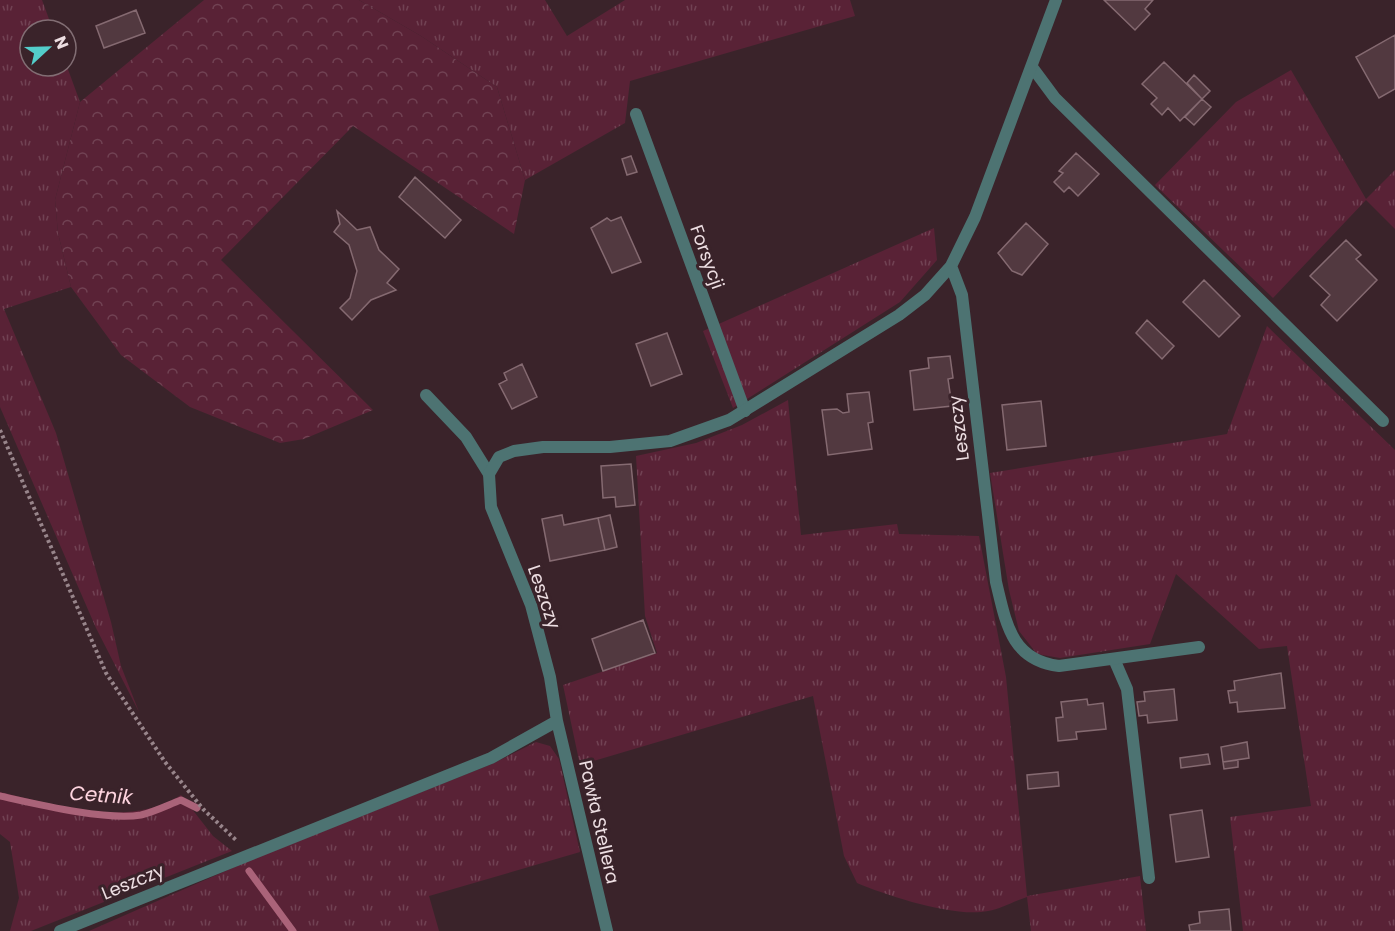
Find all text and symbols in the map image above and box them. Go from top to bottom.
north arrow [18,18,78,78]
text: N [49,33,74,52]
street label: Forsycji [684,221,731,292]
street label: Leszczy [942,394,975,462]
street label: Leszczy [522,562,567,632]
street label: Pawła Stellera [573,758,626,886]
water label: Cetnik [69,779,135,811]
street label: Leszczy [98,858,168,905]

